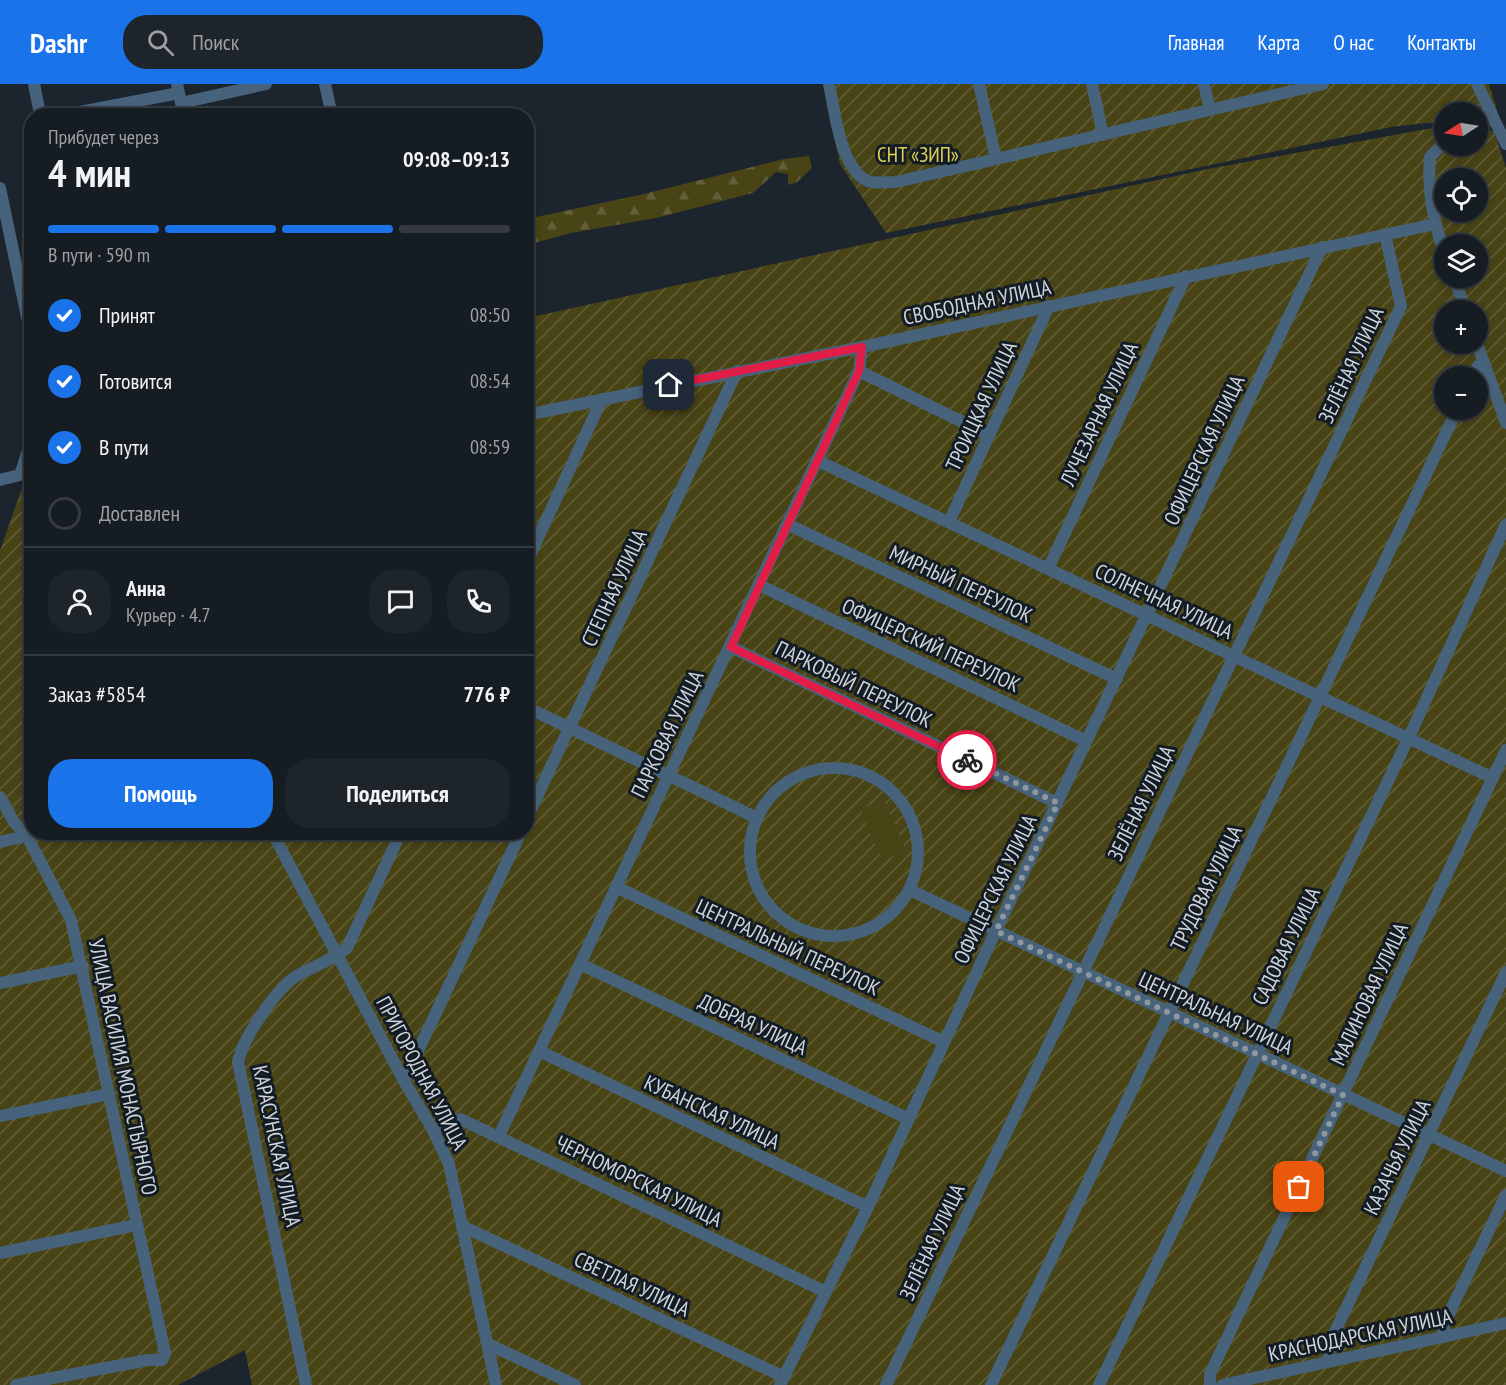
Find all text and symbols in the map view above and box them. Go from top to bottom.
search box [123,15,543,69]
text: Dashr [30,24,87,61]
icon: search [144,26,177,59]
text: Поиск [192,28,239,56]
text: Главная [1168,29,1224,56]
text: Карта [1257,29,1300,56]
text: О нас [1333,29,1374,56]
text: Контакты [1407,29,1476,56]
north arrow [1434,102,1488,156]
map controls [1434,102,1488,420]
text: Прибудет через [48,124,159,150]
park label: СНТ «ЗИП» [877,141,959,168]
text: 09:08–09:13 [403,145,510,173]
text: 4 мин [48,147,131,198]
button: locate [1434,168,1488,222]
button: layers [1434,234,1488,288]
text: В пути · 590 m [48,242,150,268]
street label: СВОБОДНАЯ УЛИЦА [901,273,1053,331]
icon: check [48,299,81,332]
button: + [1434,300,1488,354]
text: Принят [99,301,155,329]
text: 08:50 [470,302,510,328]
street label: ЗЕЛЁНАЯ УЛИЦА [1312,302,1390,427]
street label: ТРОИЦКАЯ УЛИЦА [939,337,1023,475]
street label: ЛУЧЕЗАРНАЯ УЛИЦА [1054,338,1144,491]
pin [643,359,694,410]
icon: check [48,365,81,398]
button: − [1434,366,1488,420]
text: Готовится [99,367,172,395]
text: 08:54 [470,368,510,394]
icon: home [652,368,685,401]
street label: ОФИЦЕРСКАЯ УЛИЦА [1157,371,1251,529]
icon: check [48,431,81,464]
text: В пути [99,433,149,461]
text: 08:59 [470,434,510,460]
text: Доставлен [99,499,180,527]
street label: СТЕПНАЯ УЛИЦА [575,525,653,651]
street label: МИРНЫЙ ПЕРЕУЛОК [885,539,1037,629]
street label: СОЛНЕЧНАЯ УЛИЦА [1091,557,1237,645]
button: person [48,570,111,633]
button: chat [369,570,432,633]
button: phone [447,570,510,633]
text: Анна [126,574,166,602]
street label: ОФИЦЕРСКИЙ ПЕРЕУЛОК [838,592,1024,698]
text: Курьер · 4.7 [126,602,211,628]
street label: ПАРКОВЫЙ ПЕРЕУЛОК [771,634,937,734]
street label: ПАРКОВАЯ УЛИЦА [625,666,709,802]
text: Заказ #5854 [48,680,146,708]
text: 776 ₽ [463,680,510,708]
courier [937,730,997,790]
street label: ЗЕЛЁНАЯ УЛИЦА [1101,741,1181,865]
icon: bike [951,744,984,777]
button: Помощь [48,759,273,828]
button: Поделиться [285,759,510,828]
street label: ОФИЦЕРСКАЯ УЛИЦА [947,810,1043,968]
street label: ТРУДОВАЯ УЛИЦА [1164,821,1248,955]
street label: САДОВАЯ УЛИЦА [1246,883,1326,1009]
street label: ЦЕНТРАЛЬНЫЙ ПЕРЕУЛОК [692,893,884,1001]
street label: МАЛИНОВАЯ УЛИЦА [1324,918,1414,1070]
street label: УЛИЦА ВАСИЛИЯ МОНАСТЫРНОГО [83,936,163,1198]
street label: ЦЕНТРАЛЬНАЯ УЛИЦА [1135,965,1297,1061]
street label: ДОБРАЯ УЛИЦА [694,987,812,1061]
street label: ПРИГОРОДНАЯ УЛИЦА [370,992,474,1154]
street label: КАРАСУНСКАЯ УЛИЦА [247,1063,307,1229]
street label: КУБАНСКАЯ УЛИЦА [640,1069,784,1155]
street label: КАЗАЧЬЯ УЛИЦА [1357,1095,1437,1219]
street label: ЧЕРНОМОРСКАЯ УЛИЦА [551,1129,727,1233]
pin [1273,1161,1324,1212]
icon: bag [1282,1170,1315,1203]
street label: ЗЕЛЁНАЯ УЛИЦА [893,1179,971,1304]
street label: СВЕТЛАЯ УЛИЦА [570,1245,694,1323]
street label: КРАСНОДАРСКАЯ УЛИЦА [1266,1302,1454,1368]

